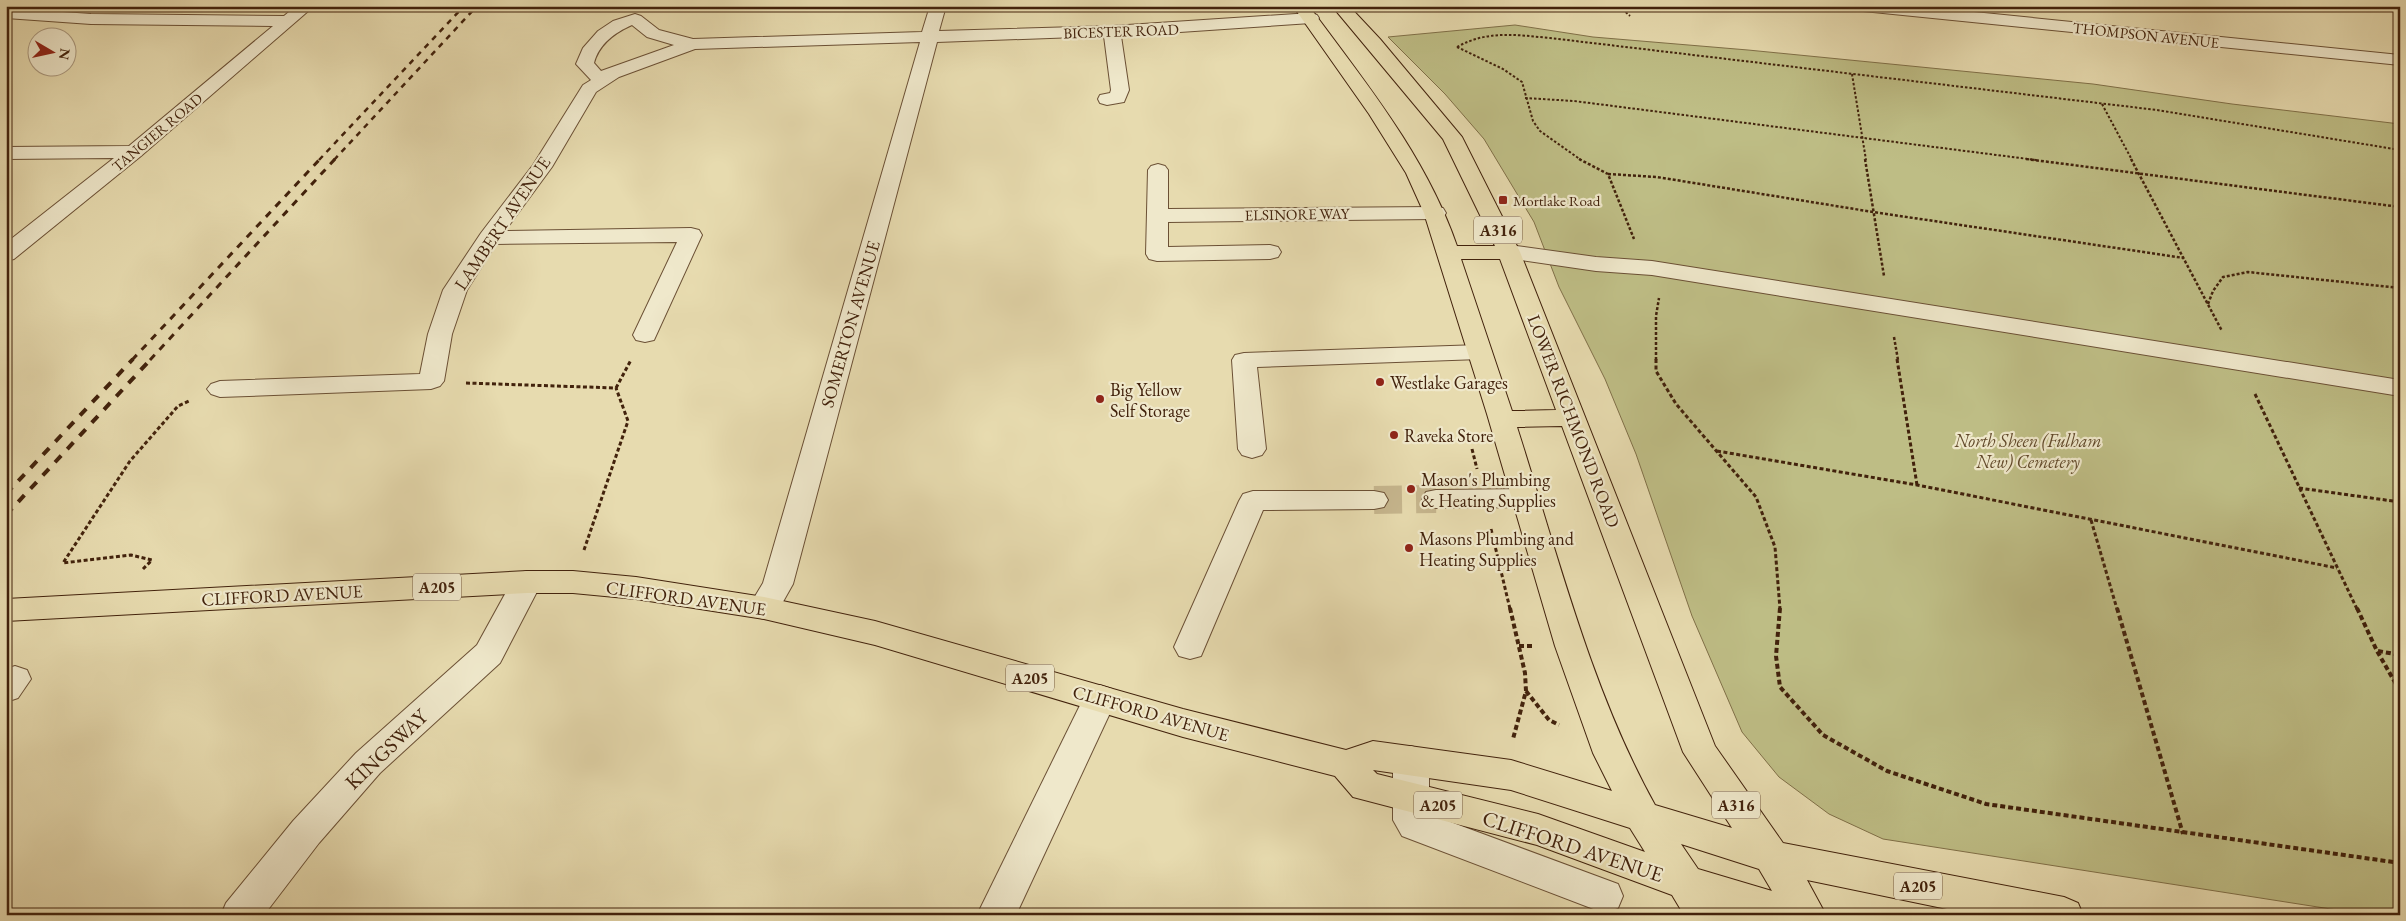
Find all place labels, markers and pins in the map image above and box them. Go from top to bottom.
place label: Mortlake Road [1513,191,1601,210]
marker: Mortlake Road [1497,194,1509,206]
place label: Westlake Garages [1390,371,1508,394]
marker: Westlake Garages [1374,376,1386,388]
place label: Big Yellow Self Storage [1110,378,1190,422]
marker: Big Yellow Self Storage [1094,393,1106,405]
place label: Raveka Store [1404,424,1493,447]
marker: Raveka Store [1388,429,1400,441]
place label: Mason's Plumbing & Heating Supplies [1421,468,1556,512]
marker: Mason's Plumbing & Heating Supplies [1405,483,1417,495]
place label: Masons Plumbing and Heating Supplies [1419,527,1575,571]
marker: Masons Plumbing and Heating Supplies [1403,542,1415,554]

